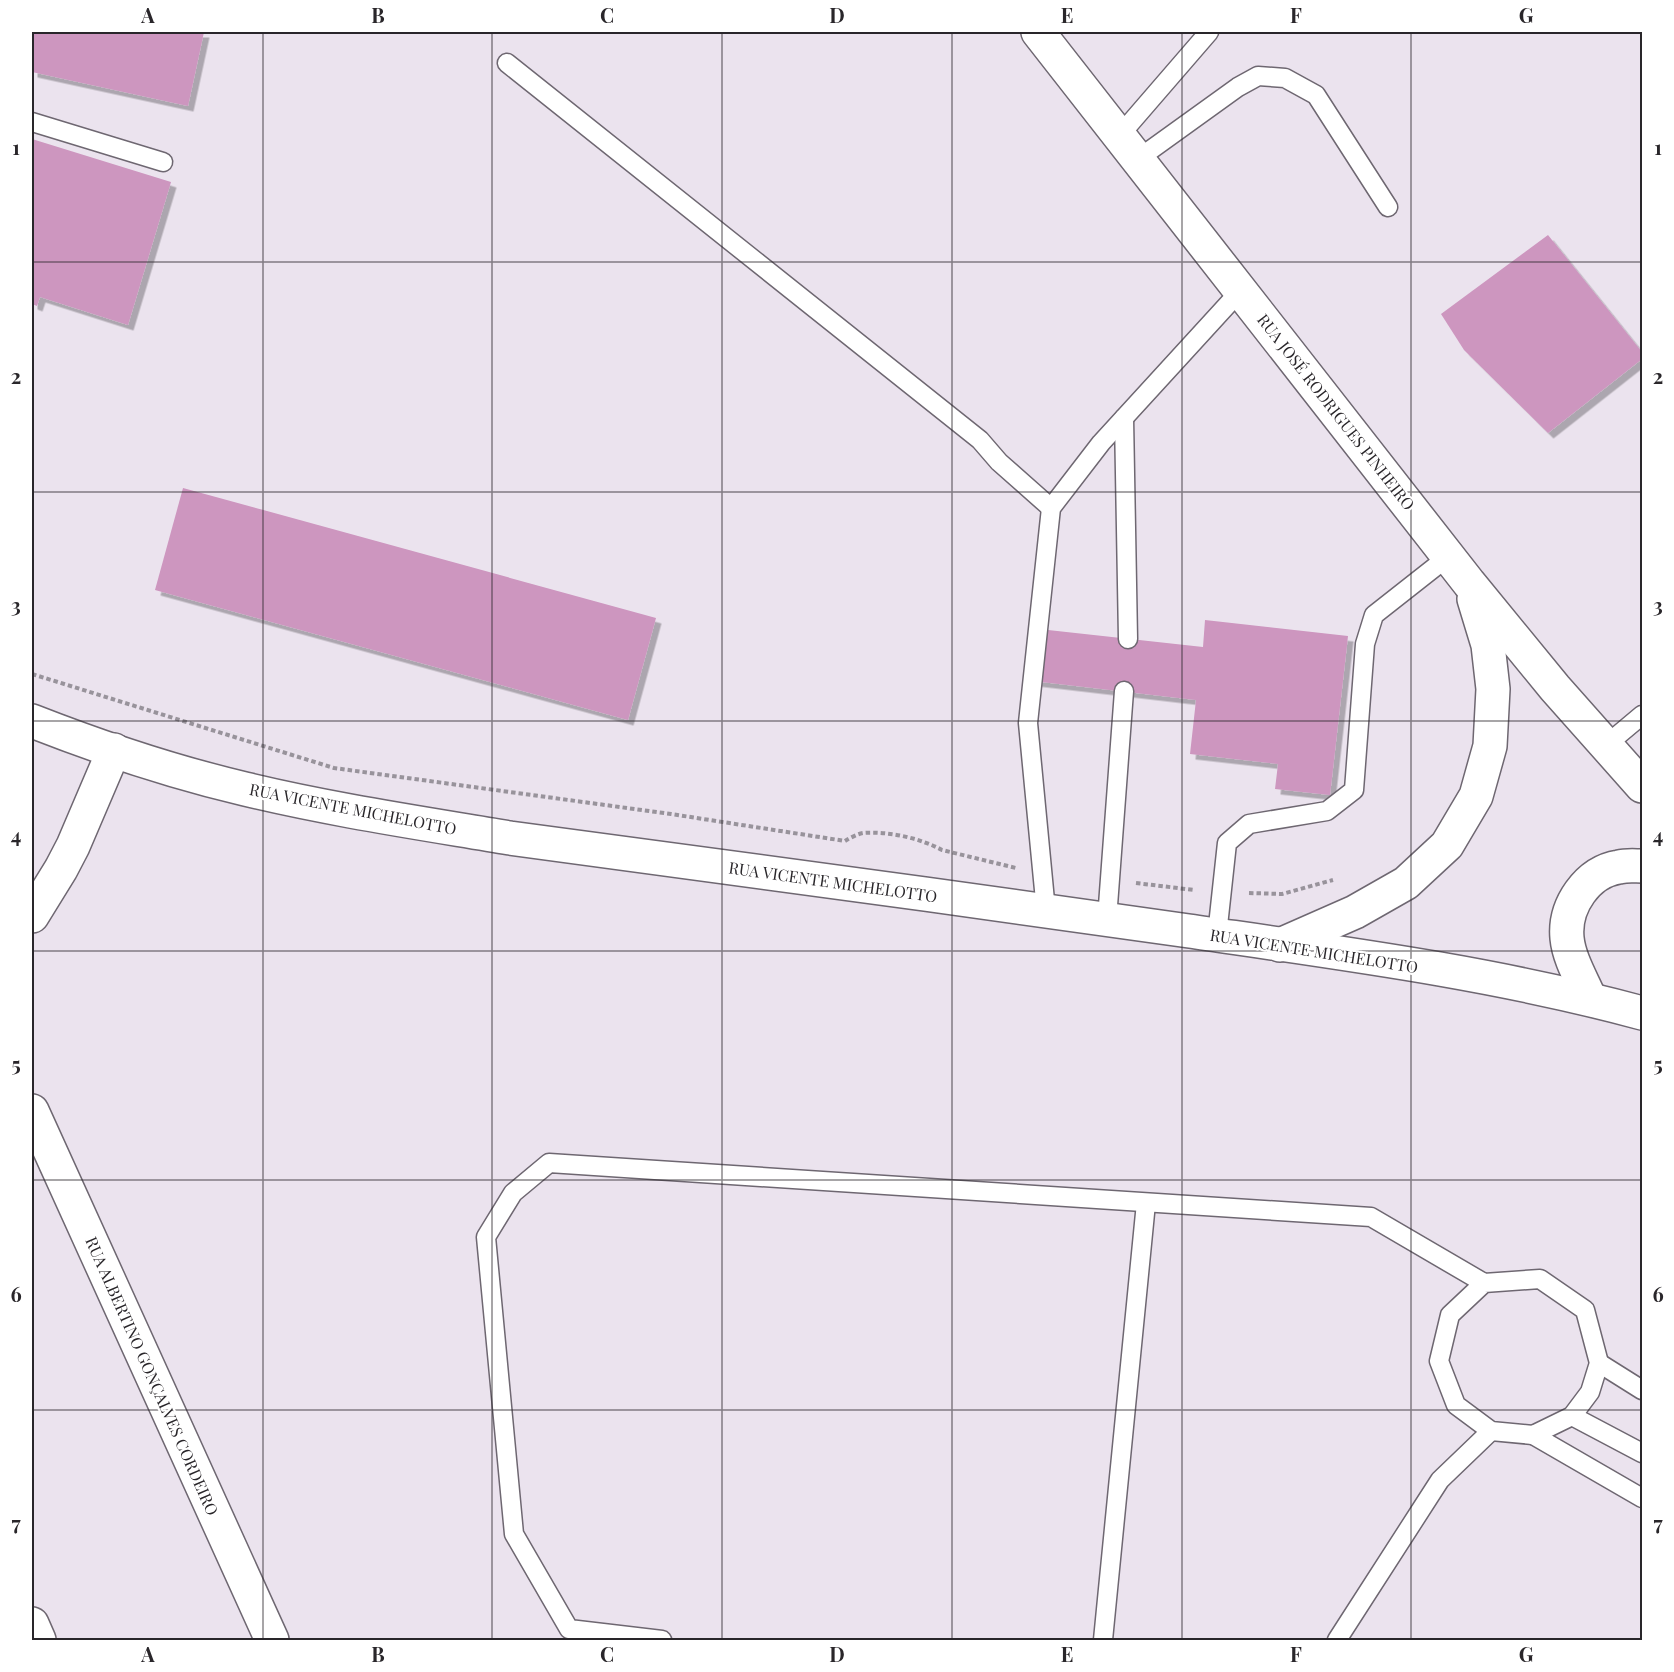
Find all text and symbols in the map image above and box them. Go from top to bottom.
text: A [140,1,155,28]
text: B [371,1,385,28]
text: C [600,1,614,28]
text: D [829,1,845,28]
text: E [1061,1,1073,28]
text: F [1290,1,1302,28]
text: G [1519,1,1534,28]
text: 1 [12,133,20,160]
text: 1 [1654,133,1662,160]
street label: RUA JOSÉ RODRIGUES PINHEIRO [1253,309,1420,514]
text: 2 [11,362,21,389]
text: 2 [1653,362,1663,389]
text: 3 [11,591,21,618]
text: 3 [1653,591,1663,618]
street label: RUA VICENTE MICHELOTTO [248,778,459,839]
text: 4 [11,821,21,848]
text: 4 [1653,821,1663,848]
street label: RUA VICENTE MICHELOTTO [727,856,939,907]
street label: RUA VICENTE MICHELOTTO [1209,924,1420,977]
text: 5 [11,1050,21,1077]
text: 5 [1653,1050,1663,1077]
street label: RUA ALBERTINO GONÇALVES CORDEIRO [81,1233,224,1519]
text: 6 [10,1280,22,1307]
text: 6 [1652,1280,1664,1307]
text: 7 [11,1509,21,1536]
text: 7 [1653,1509,1663,1536]
text: A [140,1640,155,1667]
text: B [371,1640,385,1667]
text: C [600,1640,614,1667]
text: D [829,1640,845,1667]
text: E [1061,1640,1073,1667]
text: F [1290,1640,1302,1667]
text: G [1519,1640,1534,1667]

